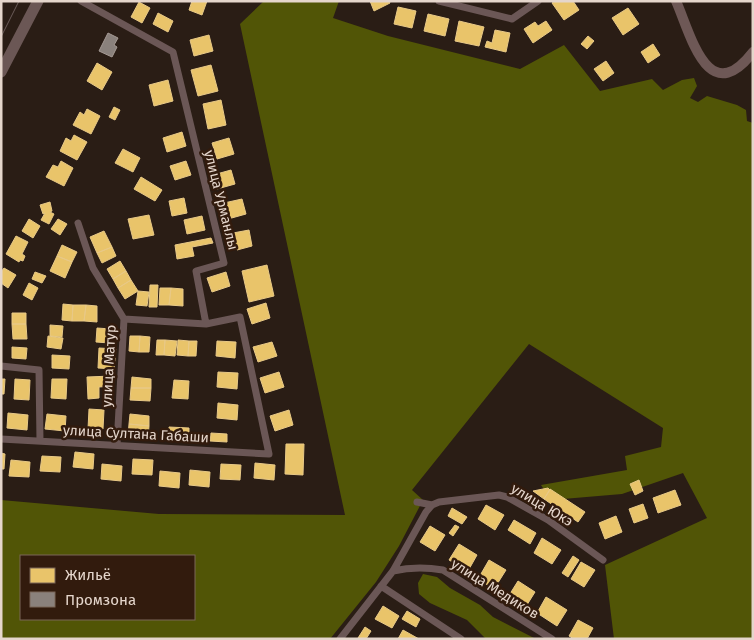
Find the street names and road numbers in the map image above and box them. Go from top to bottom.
street label: улица Урманлы [200,148,242,252]
street label: улица Матур [98,324,120,408]
street label: улица Султана Габаши [63,422,209,446]
street label: улица Юкэ [508,480,576,530]
street label: улица Медиков [448,555,542,623]

